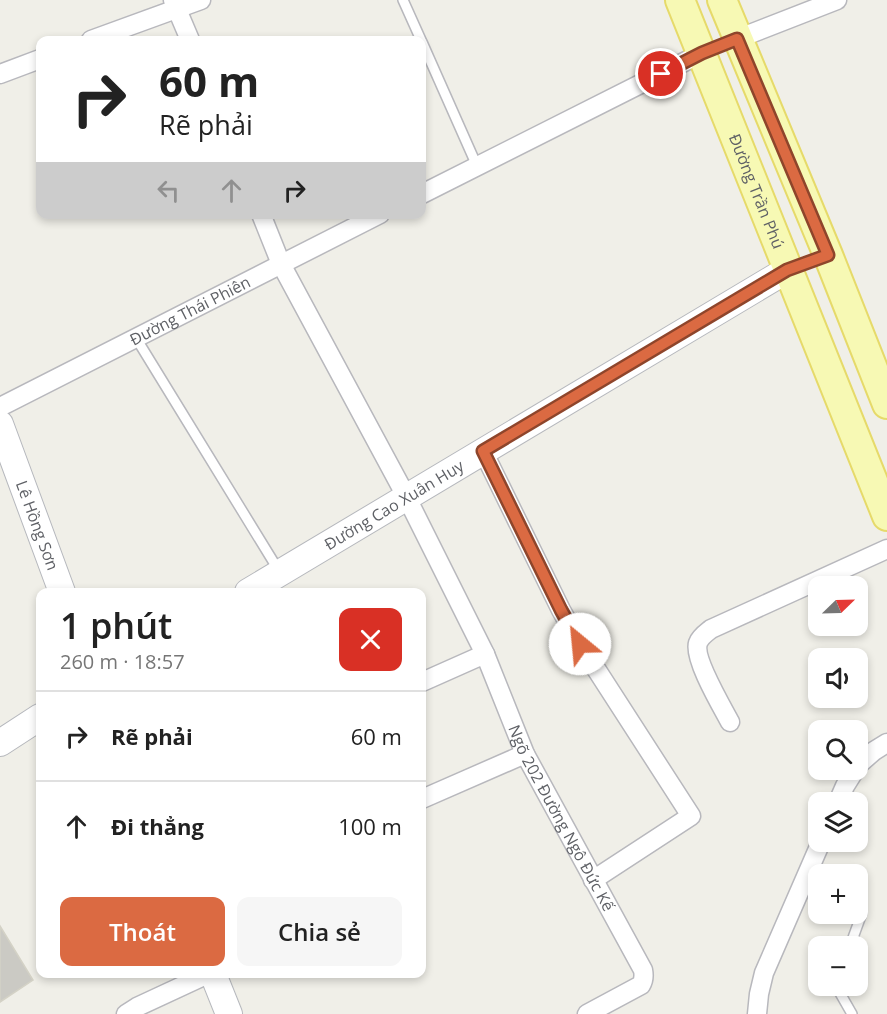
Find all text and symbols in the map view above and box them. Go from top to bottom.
pin [635,48,686,99]
text: 60 m [159,52,259,109]
icon: arrive [644,57,677,90]
icon: right [60,60,138,138]
text: Rẽ phải [159,106,253,143]
street label: Đường Trần Phú [724,130,790,252]
icon: left [152,174,185,207]
icon: ahead [215,174,248,207]
icon: right [278,174,311,207]
street label: Đường Thái Phiên [126,271,254,350]
street label: Đường Cao Xuân Huy [320,454,469,555]
street label: Lê Hồng Sơn [11,477,64,573]
north arrow [808,576,868,636]
map controls [808,576,868,996]
text: 1 phút [60,601,172,650]
button: close [339,608,402,671]
position arrow [548,612,612,676]
text: 260 m · 18:57 [60,648,185,675]
button: sound [808,648,868,708]
icon: right [60,720,93,753]
button: search [808,720,868,780]
text: Rẽ phải [111,721,193,751]
text: 60 m [351,721,402,751]
street label: Ngõ 202 Đường Ngô Đức Kế [503,721,620,915]
button: layers [808,792,868,852]
icon: ahead [60,810,93,843]
text: Đi thẳng [111,811,204,841]
text: 100 m [338,811,402,841]
button: + [808,864,868,924]
button: Thoát [60,897,225,966]
button: Chia sẻ [237,897,402,966]
button: − [808,936,868,996]

